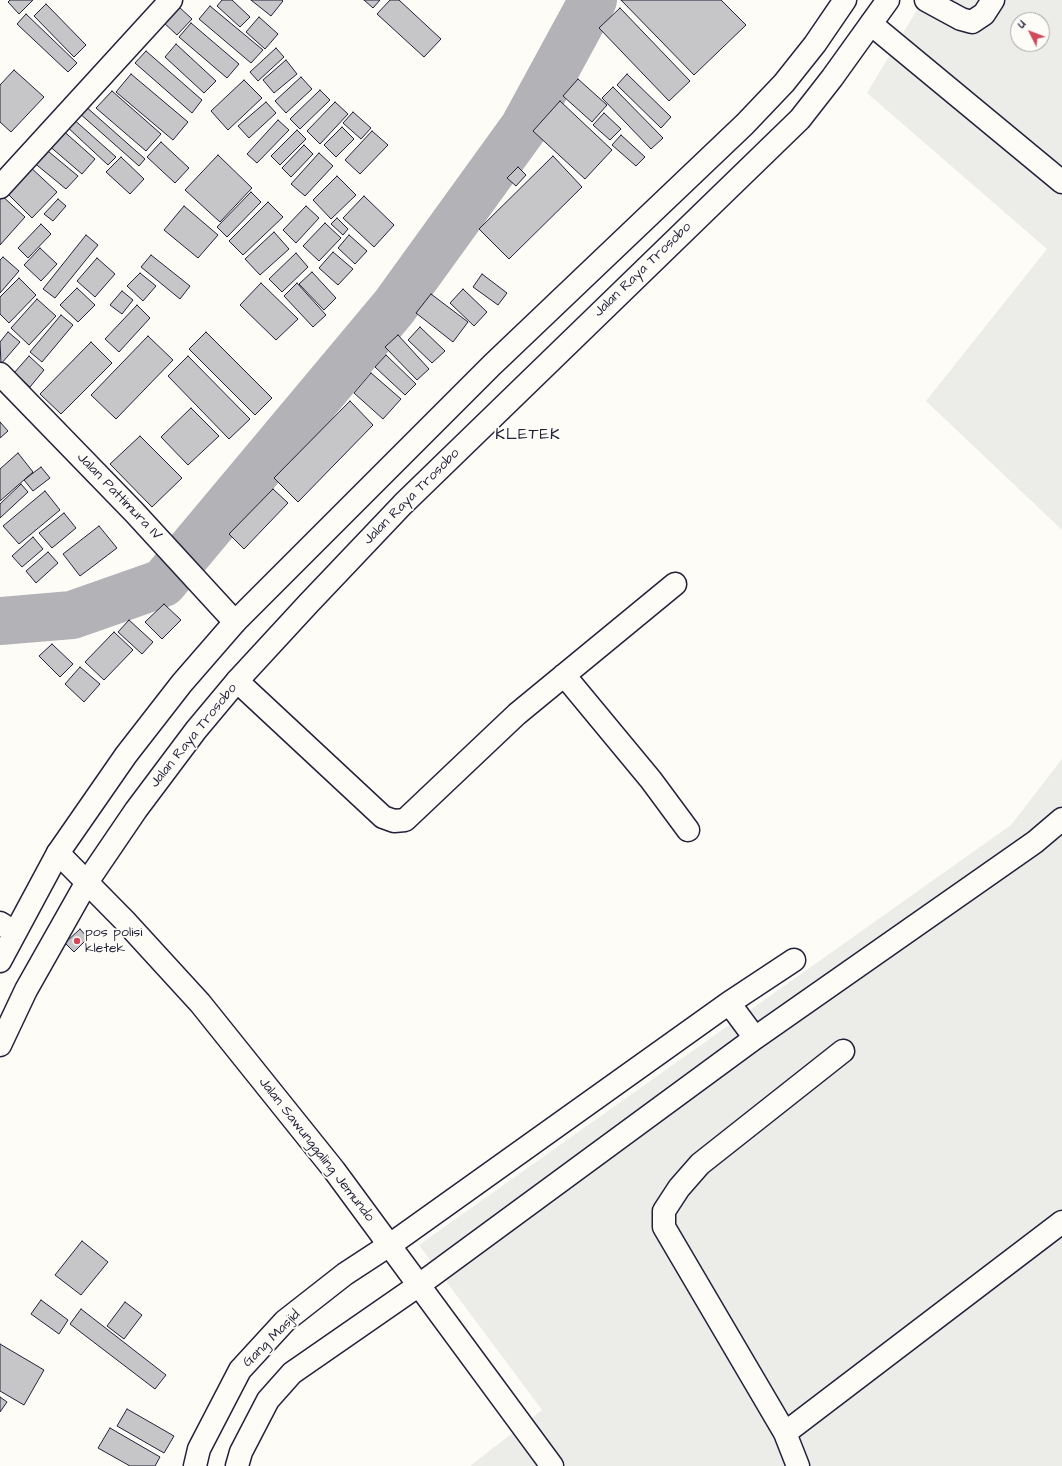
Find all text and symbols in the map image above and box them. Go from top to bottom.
north arrow [1010,12,1050,52]
text: U [1014,17,1029,32]
street label: Jalan Raya Trosobo [591,219,695,321]
district label: KLETEK [495,426,561,446]
street label: Jalan Raya Trosobo [360,445,464,549]
street label: Jalan Pattimura IV [73,450,165,544]
street label: Jalan Raya Trosobo [147,681,241,791]
place label: pos polisi kletek [85,925,142,958]
marker: pos polisi kletek [72,936,82,946]
street label: Jalan Sawunggaling Jemundo [254,1074,378,1226]
street label: Gang Masjid [240,1307,304,1371]

